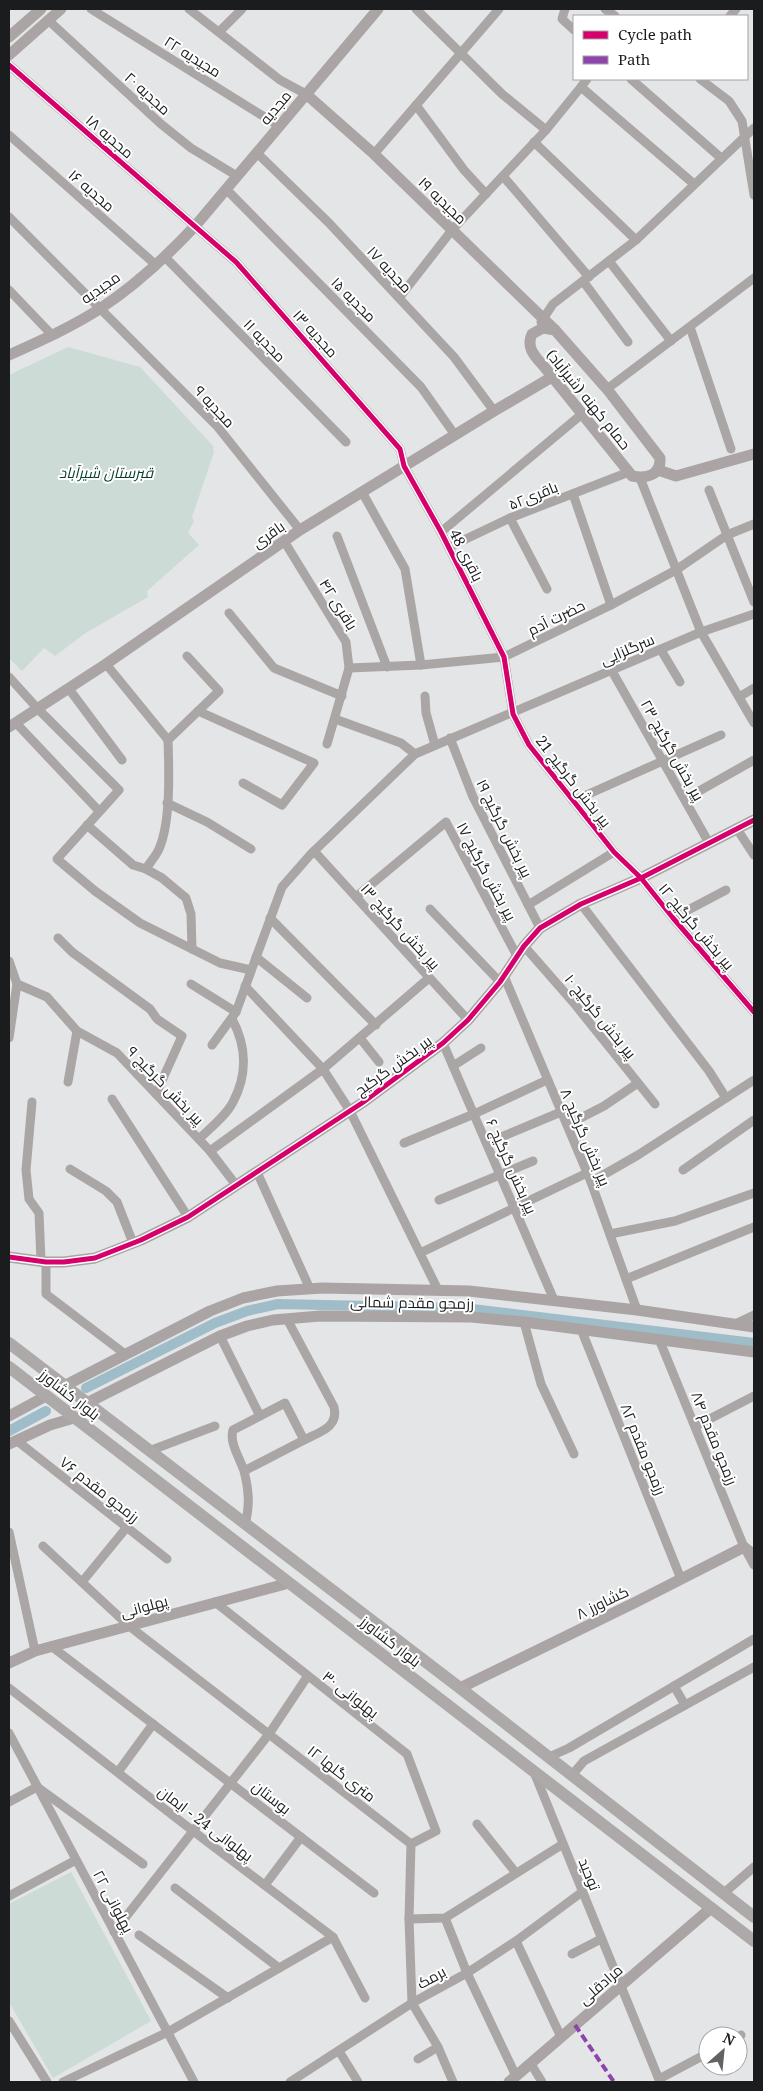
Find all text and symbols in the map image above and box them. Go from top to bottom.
legend [573,15,748,80]
text: Cycle path [618,24,693,44]
street label: مجیدیه ۲۲ [161,31,225,81]
text: Path [618,49,651,69]
street label: مجدیه ۲۰ [121,67,175,119]
street label: مجدیه [255,85,295,129]
street label: مجدیه ۱۸ [82,110,138,162]
street label: مجدیه ۱۶ [65,164,119,216]
street label: مجیدیه ۱۹ [414,172,472,228]
street label: مجدیه ۱۷ [363,241,417,297]
street label: مجیدیه [76,266,124,308]
street label: مجدیه ۱۵ [327,272,381,326]
street label: مجدیه ۱۳ [289,305,343,361]
street label: مجدیه ۱۱ [240,314,290,366]
street label: حمام کهنه (شیرآباد) [541,345,636,454]
street label: مجدیه ۹ [190,381,240,431]
park label: قبرستان شیرآباد [59,462,154,482]
street label: باقری۵۲ [505,476,561,515]
street label: باقری [248,516,289,553]
street label: باقری 48 [444,525,489,585]
street label: باقری ۴۲ [314,574,363,634]
street label: حضرت آدم [524,595,588,640]
street label: سرگلزایی [597,629,658,670]
street label: پیر بخش گرگیج ۲۳ [635,696,709,805]
street label: پیر بخش گرگیج 21 [530,731,616,832]
street label: پیر بخش گرگیج ۱۹ [471,775,538,882]
street label: پیر بخش گرگیج ۱۷ [451,818,521,925]
street label: پیر بخش گرگیج ۱۲ [653,878,739,975]
street label: پیر بخش گرگیج ۱۳ [355,879,445,975]
street label: پیر بخش گرگیج ۱۰ [559,970,641,1064]
street label: پیر بخش گرگیج [350,1030,437,1101]
street label: پیر بخش گرگیج ۹ [122,1041,209,1130]
street label: پیر بخش گرگیج ۸ [555,1085,616,1190]
street label: پیر بخش گرگیج ۶ [480,1115,542,1218]
street label: رزمجو مقدم شمالی [350,1291,474,1314]
street label: بلوار کشاورز [35,1363,105,1424]
street label: رزمجو مقدم ۸۴ [686,1388,743,1488]
street label: رزمجو مقدم ۸۲ [616,1400,671,1498]
street label: رزمجو مقدم ۷۶ [55,1452,144,1527]
street label: کشاورز ۸ [572,1581,632,1623]
street label: پهلوانی [118,1590,170,1623]
street label: بلوار کشاورز [356,1610,426,1671]
street label: پهلوانی ۳۰ [318,1666,383,1723]
street label: ۱۲ متری گلها [303,1740,380,1807]
street label: بوستان [248,1776,295,1819]
street label: پهلوانی 24 - ایمان [154,1781,258,1866]
street label: توحید [574,1855,606,1893]
street label: پهلوانی ۲۲ [88,1866,139,1936]
street label: مرادقلی [574,1959,627,2009]
street label: برمک [413,1961,449,1993]
north arrow [698,2026,748,2076]
text: N [720,2028,738,2050]

